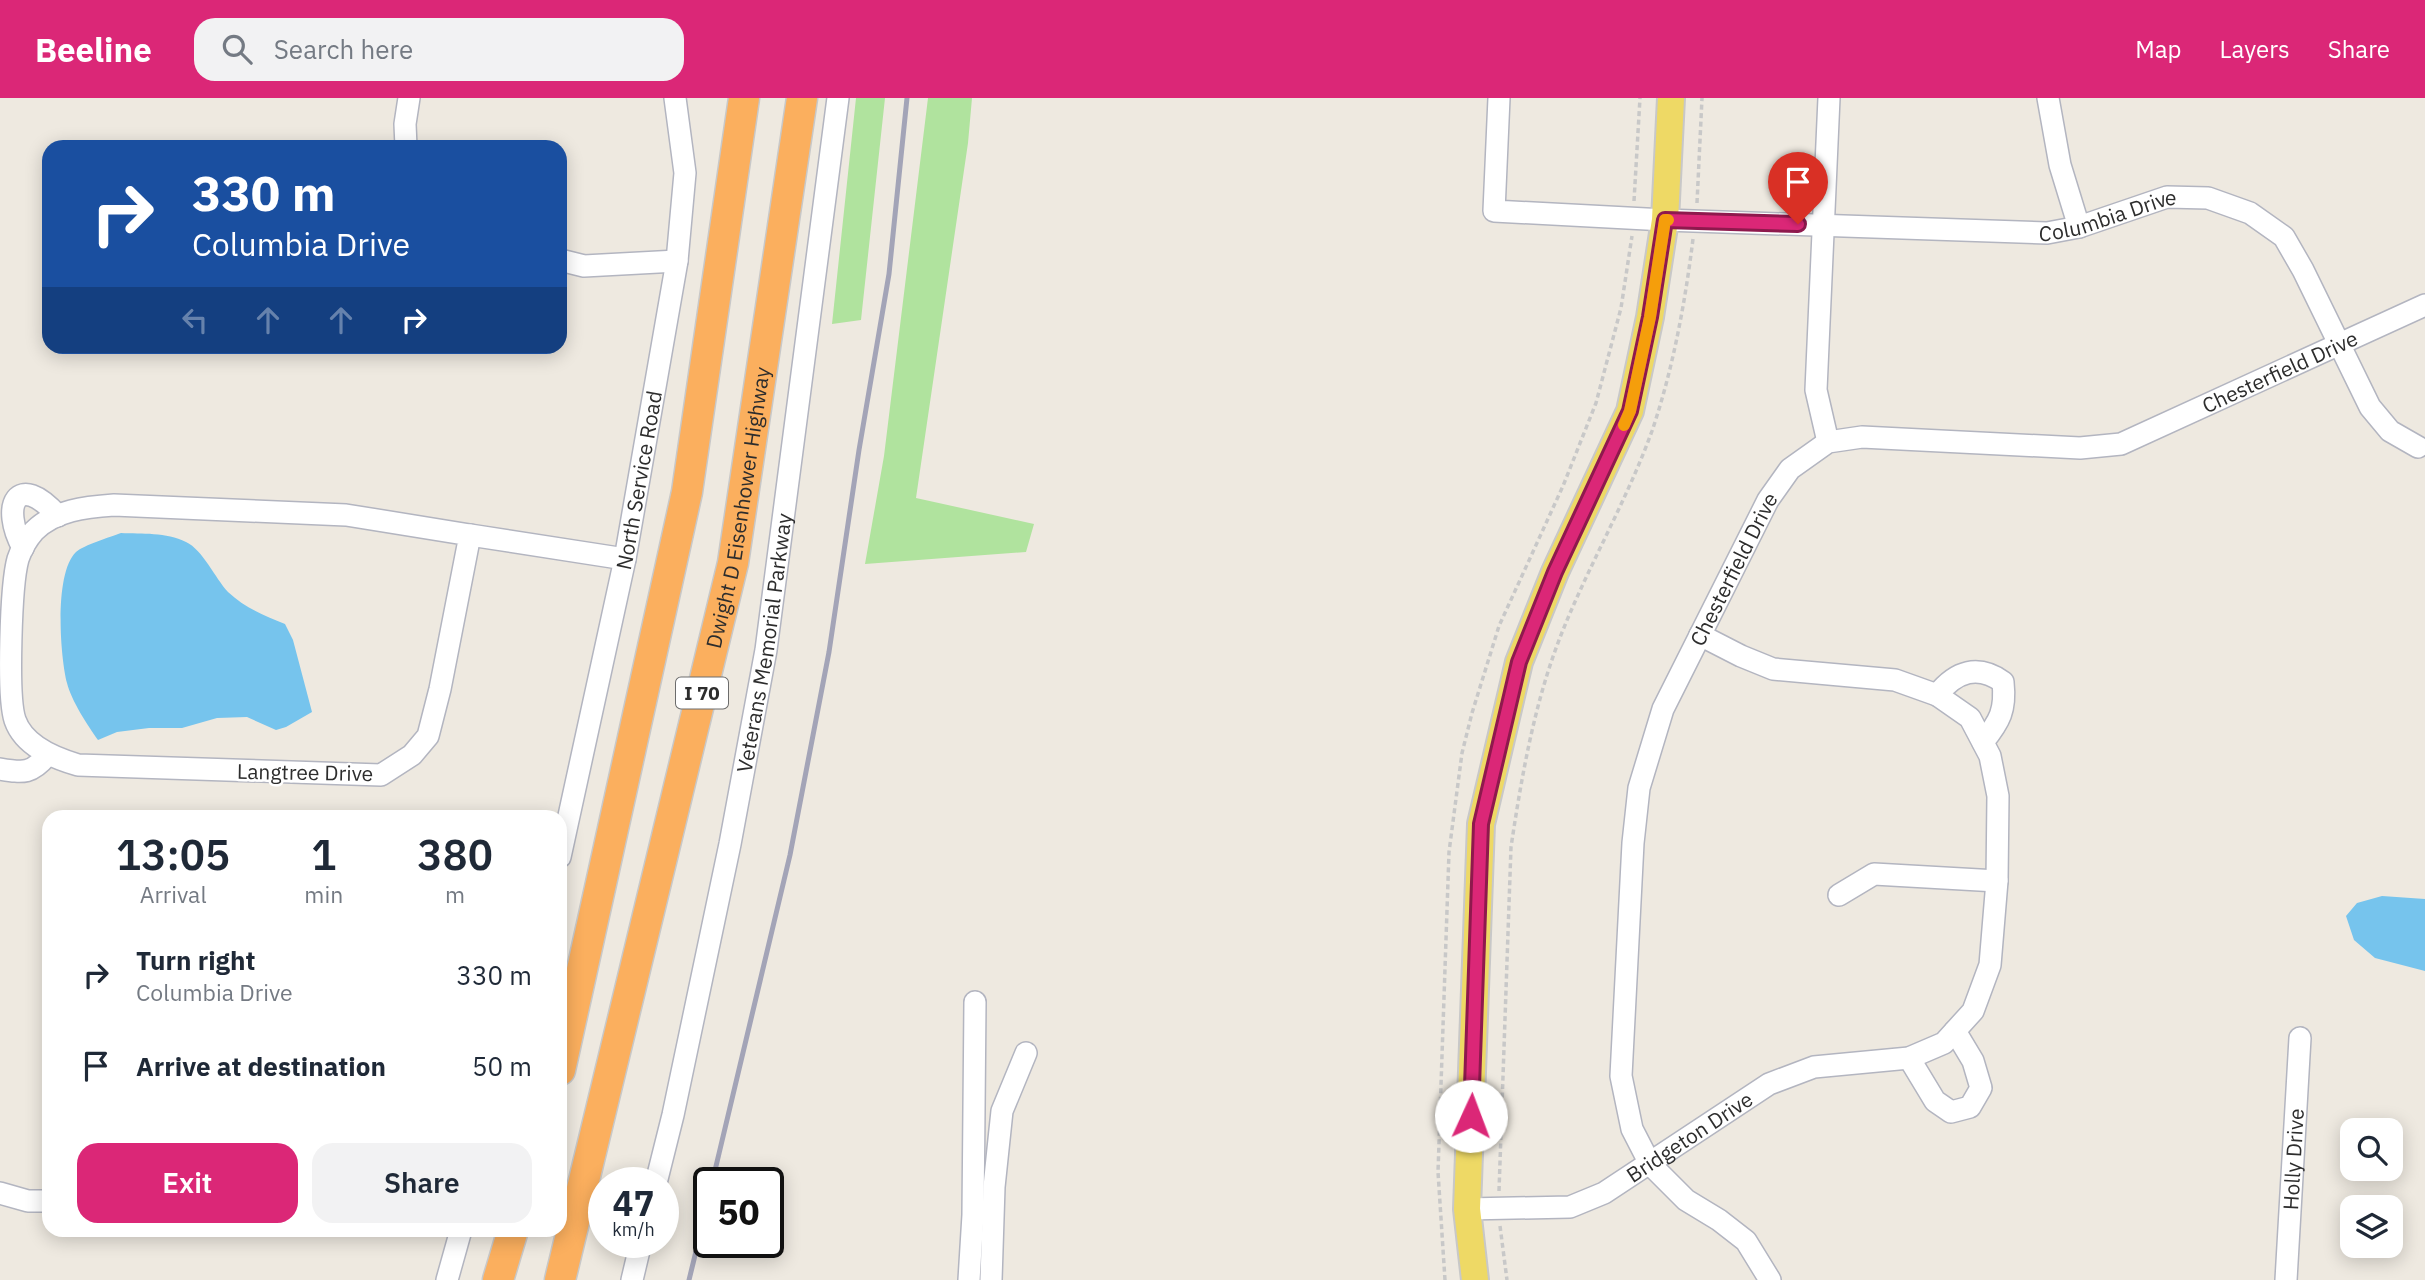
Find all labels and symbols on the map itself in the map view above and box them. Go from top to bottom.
pin [1768,152,1828,224]
street label: Columbia Drive [2038,183,2177,247]
street label: Chesterfield Drive [2197,324,2362,419]
street label: Dwight D Eisenhower Highway [699,364,776,651]
street label: North Service Road [609,389,668,572]
street label: Chesterfield Drive [1683,486,1784,650]
street label: Veterans Memorial Parkway [730,511,798,775]
road number: I 70 [676,678,728,708]
street label: Langtree Drive [237,757,373,787]
position arrow [1434,1079,1508,1153]
street label: Bridgeton Drive [1621,1085,1758,1189]
street label: Holly Drive [2276,1107,2310,1211]
speed limit sign: 50 [693,1167,784,1258]

